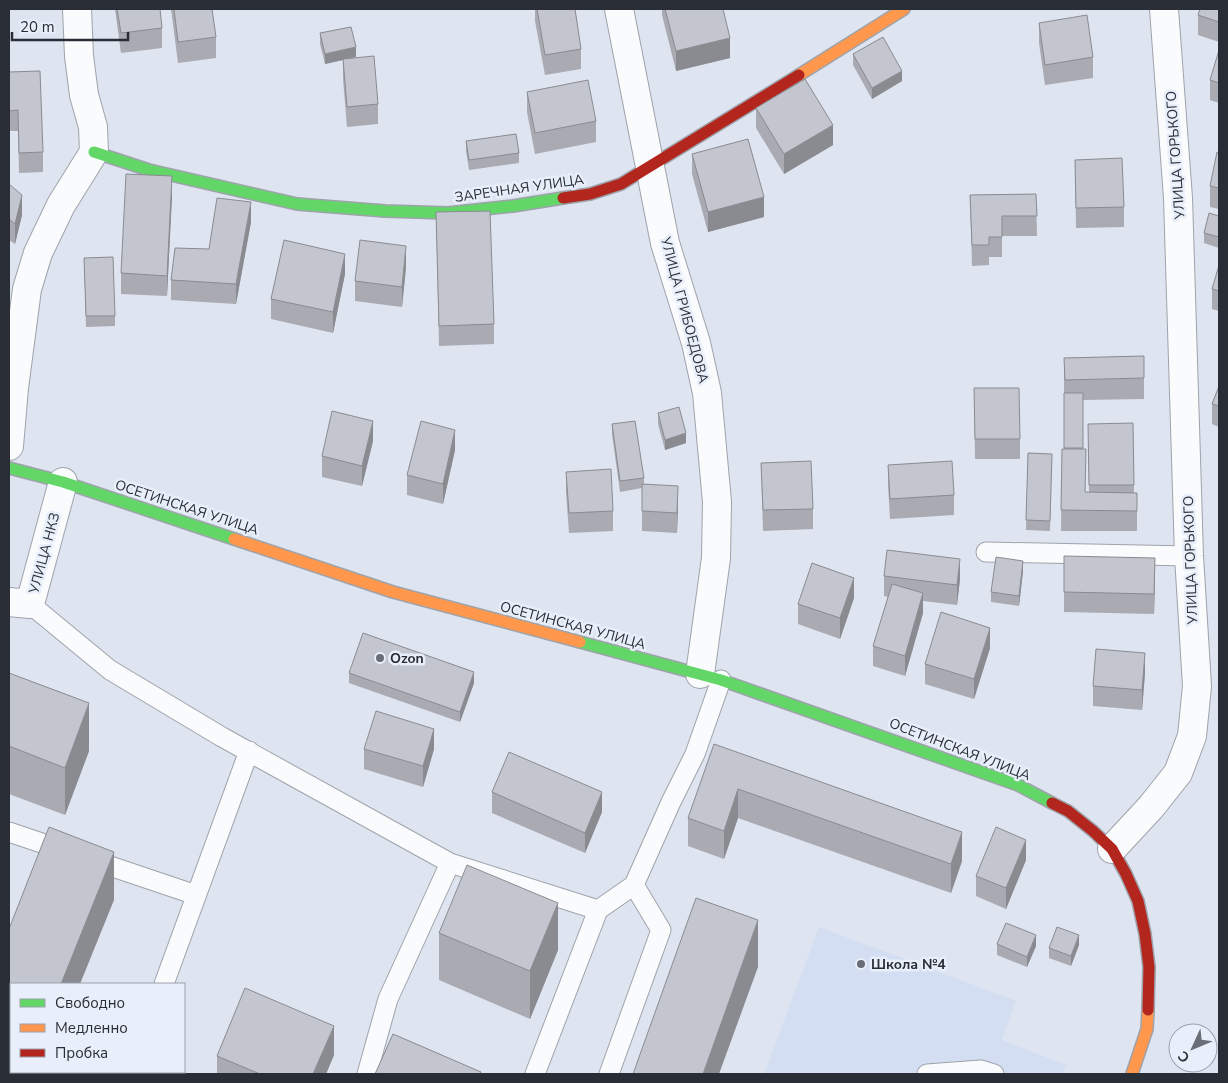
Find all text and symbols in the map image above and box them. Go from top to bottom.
scale bar [12,10,129,42]
text: 20 m [20,17,55,37]
street label: УЛИЦА ГОРЬКОГО [1162,90,1190,221]
street label: ЗАРЕЧНАЯ УЛИЦА [453,170,585,207]
street label: УЛИЦА ГРИБОЕДОВА [656,234,713,385]
street label: ОСЕТИНСКАЯ УЛИЦА [113,475,261,540]
street label: УЛИЦА ГОРЬКОГО [1179,495,1202,626]
street label: УЛИЦА НКЗ [24,510,64,597]
street label: ОСЕТИНСКАЯ УЛИЦА [498,597,648,654]
place label: Ozon [390,649,424,668]
marker: Ozon [374,652,386,664]
street label: ОСЕТИНСКАЯ УЛИЦА [886,714,1033,785]
place label: Школа №4 [871,955,946,974]
marker: Школа №4 [855,958,867,970]
legend [10,983,185,1073]
text: Свободно [55,993,125,1013]
text: Медленно [55,1018,128,1038]
north arrow [1168,1023,1218,1073]
text: Пробка [55,1043,108,1063]
text: С [1174,1046,1194,1067]

